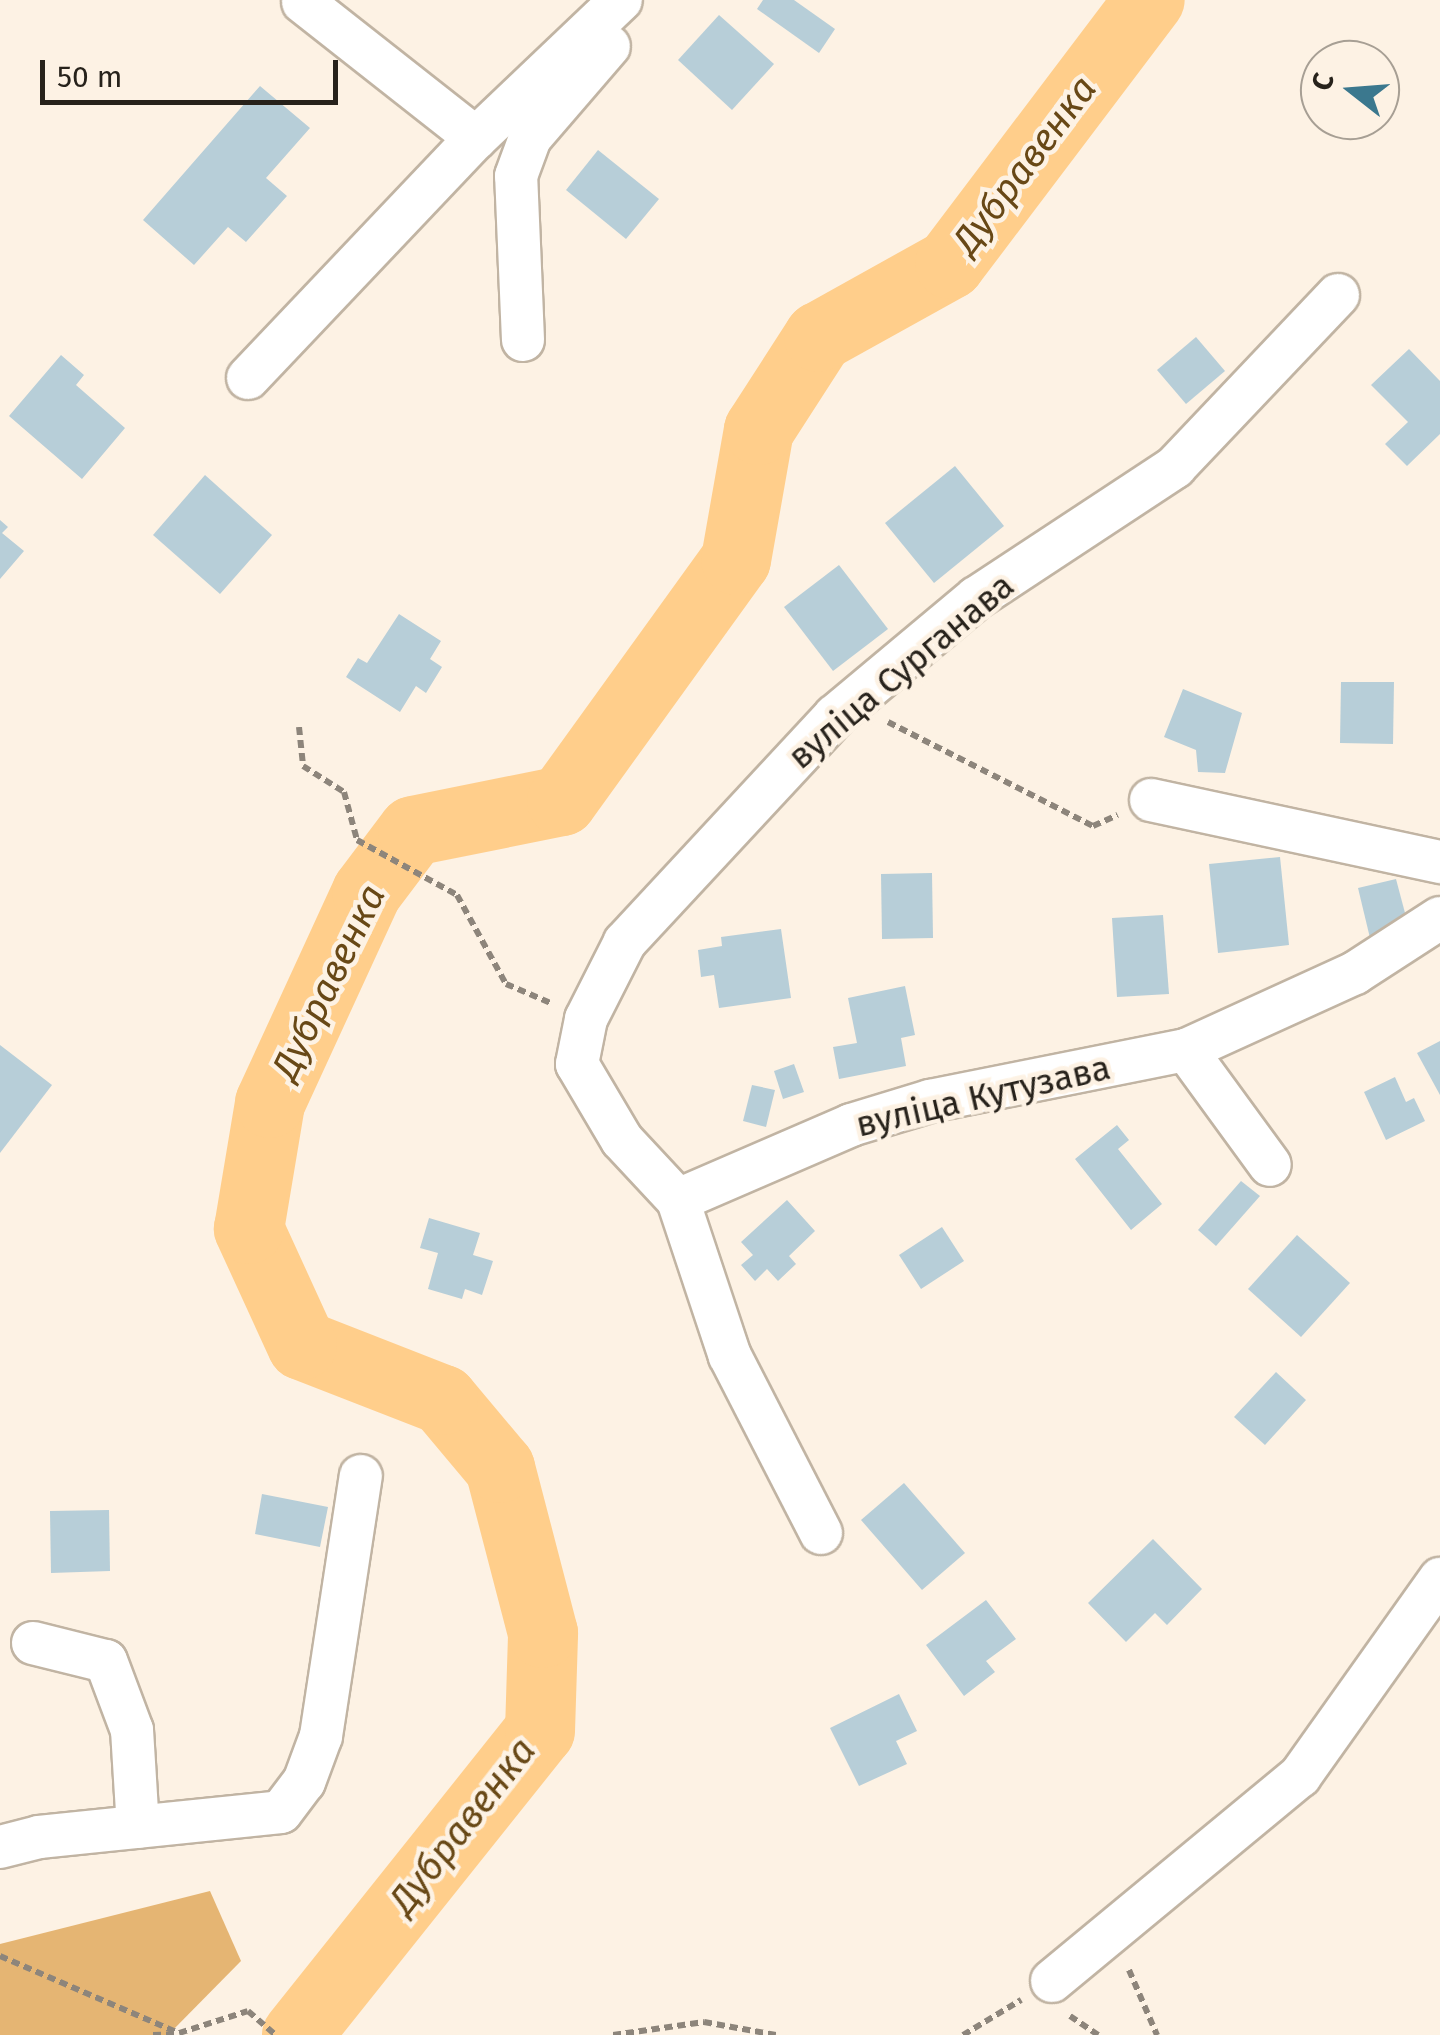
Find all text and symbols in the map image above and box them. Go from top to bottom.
scale bar [45,40,342,102]
north arrow [1300,40,1400,140]
text: 50 m [57,59,122,95]
water label: Дубравенка [943,67,1107,263]
text: С [1305,69,1341,94]
street label: вуліца Сурганава [780,564,1022,778]
water label: Дубравенка [262,877,396,1087]
street label: вуліца Кутузава [852,1046,1114,1146]
water label: Дубравенка [380,1729,546,1923]

